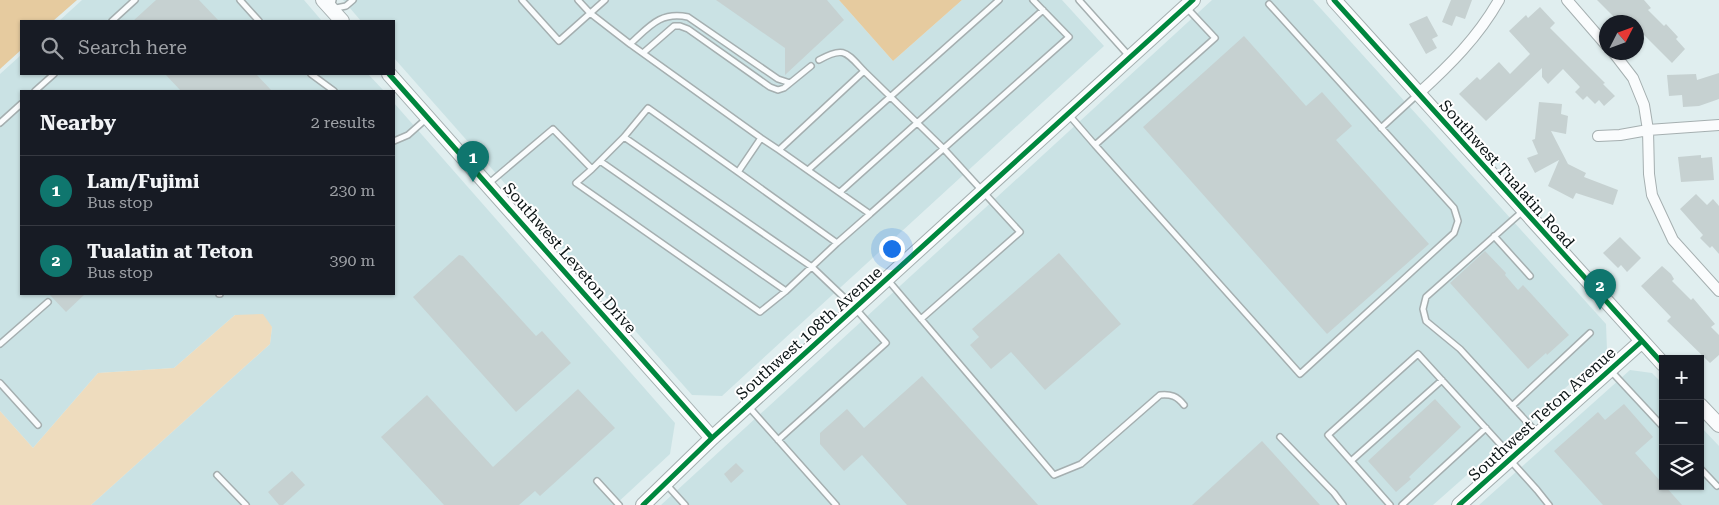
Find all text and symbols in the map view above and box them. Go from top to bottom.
north arrow [1599,15,1644,60]
search box [20,20,395,75]
icon: search [38,34,66,62]
text: Search here [78,36,187,59]
street label: Southwest Tualatin Road [1435,96,1579,252]
text: Nearby [40,111,116,135]
text: 2 results [311,113,375,132]
pin: 1 [457,141,489,182]
text: Lam/Fujimi [87,170,199,193]
street label: Southwest Leveton Drive [499,179,641,337]
text: 1 [52,181,60,200]
text: 230 m [329,181,375,200]
text: Bus stop [87,193,153,212]
your location [879,236,905,262]
text: Tualatin at Teton [87,240,253,263]
text: 2 [52,251,60,270]
text: 390 m [329,251,375,270]
street label: Southwest 108th Avenue [732,262,886,404]
text: Bus stop [87,263,153,282]
pin: 2 [1584,269,1616,310]
street label: Southwest Teton Avenue [1465,343,1620,485]
map controls [1659,355,1704,490]
button: + [1659,355,1704,400]
button: − [1659,400,1704,445]
button: layers [1659,445,1704,490]

